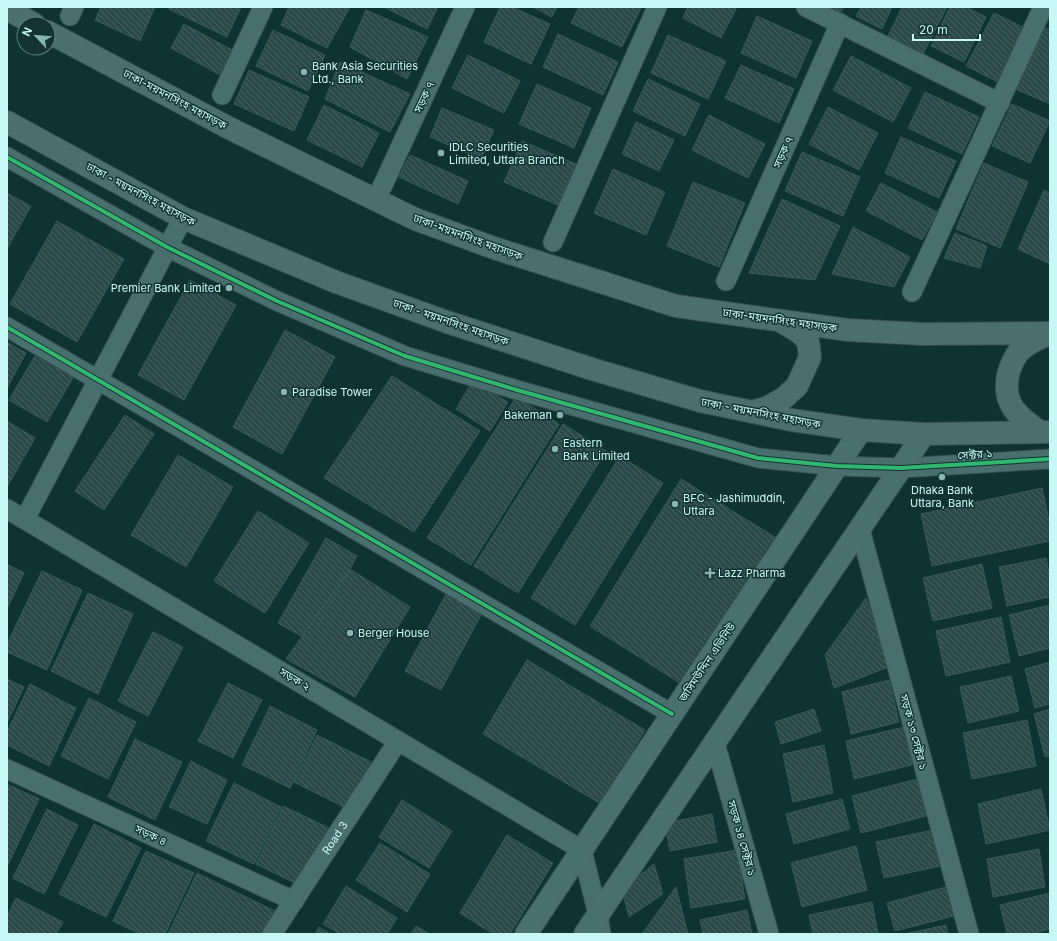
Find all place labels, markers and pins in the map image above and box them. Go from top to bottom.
place label: Bank Asia Securities Ltd., Bank [312,59,418,86]
marker: Bank Asia Securities Ltd., Bank [299,67,309,77]
place label: IDLC Securities Limited, Uttara Branch [449,140,565,167]
marker: IDLC Securities Limited, Uttara Branch [436,148,446,158]
place label: Premier Bank Limited [111,281,221,295]
marker: Premier Bank Limited [224,283,234,293]
place label: Paradise Tower [292,385,372,399]
marker: Paradise Tower [279,387,289,397]
place label: Bakeman [504,408,552,422]
marker: Bakeman [555,410,565,420]
place label: Eastern Bank Limited [563,436,630,463]
marker: Eastern Bank Limited [550,444,560,454]
marker: Dhaka Bank Uttara, Bank [937,472,947,482]
place label: Dhaka Bank Uttara, Bank [910,483,974,510]
place label: BFC - Jashimuddin, Uttara [683,491,785,518]
marker: BFC - Jashimuddin, Uttara [670,499,680,509]
place label: Lazz Pharma [718,566,785,580]
marker: Lazz Pharma [705,568,715,578]
place label: Berger House [358,626,429,640]
marker: Berger House [345,628,355,638]

